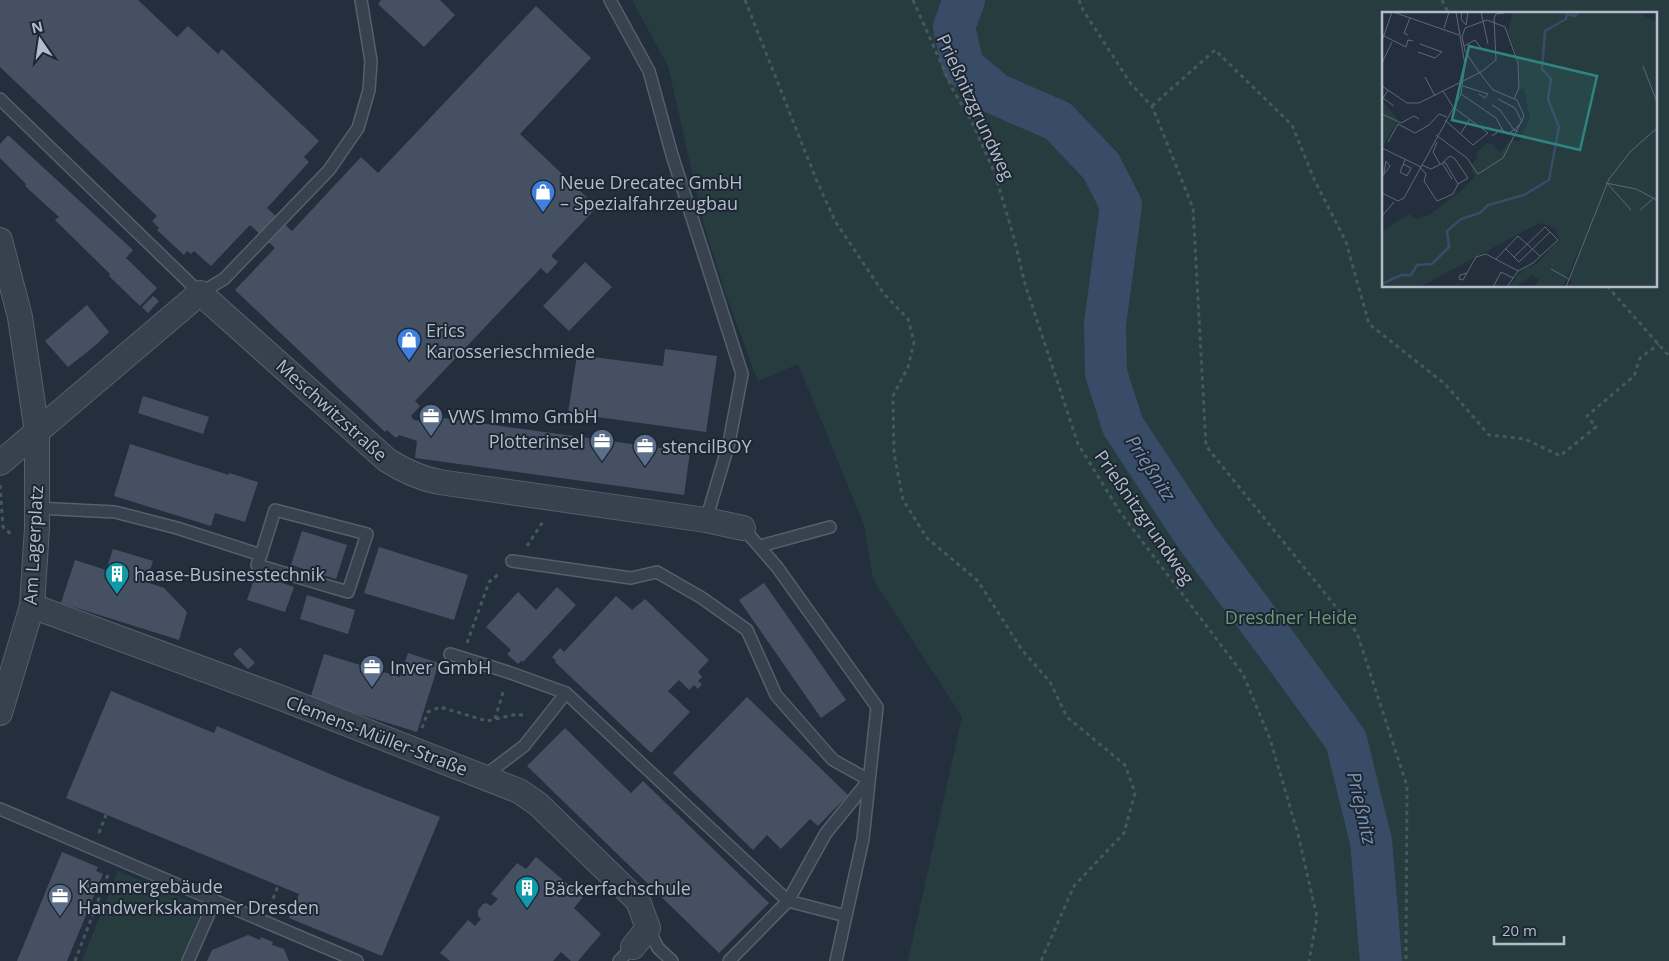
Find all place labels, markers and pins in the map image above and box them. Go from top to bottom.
place label: Neue Drecatec GmbH – Spezialfahrzeugbau [560,170,743,215]
shop icon: Neue Drecatec GmbH – Spezialfahrzeugbau [530,179,556,213]
place label: Erics Karosserieschmiede [426,318,595,363]
shop icon: Erics Karosserieschmiede [396,327,422,361]
office icon: VWS Immo GmbH [418,403,444,437]
place label: VWS Immo GmbH [448,404,598,428]
office icon: Plotterinsel [589,428,615,462]
place label: Plotterinsel [489,429,584,453]
office icon: stencilBOY [632,433,658,467]
place label: stencilBOY [662,434,752,458]
building icon: haase-Businesstechnik [104,561,130,595]
place label: haase-Businesstechnik [134,562,325,586]
office icon: Inver GmbH [359,654,385,688]
place label: Inver GmbH [390,655,491,679]
place label: Kammergebäude Handwerkskammer Dresden [78,874,319,919]
building icon: Bäckerfachschule [514,875,540,909]
place label: Bäckerfachschule [544,876,691,900]
office icon: Kammergebäude Handwerkskammer Dresden [47,883,73,917]

